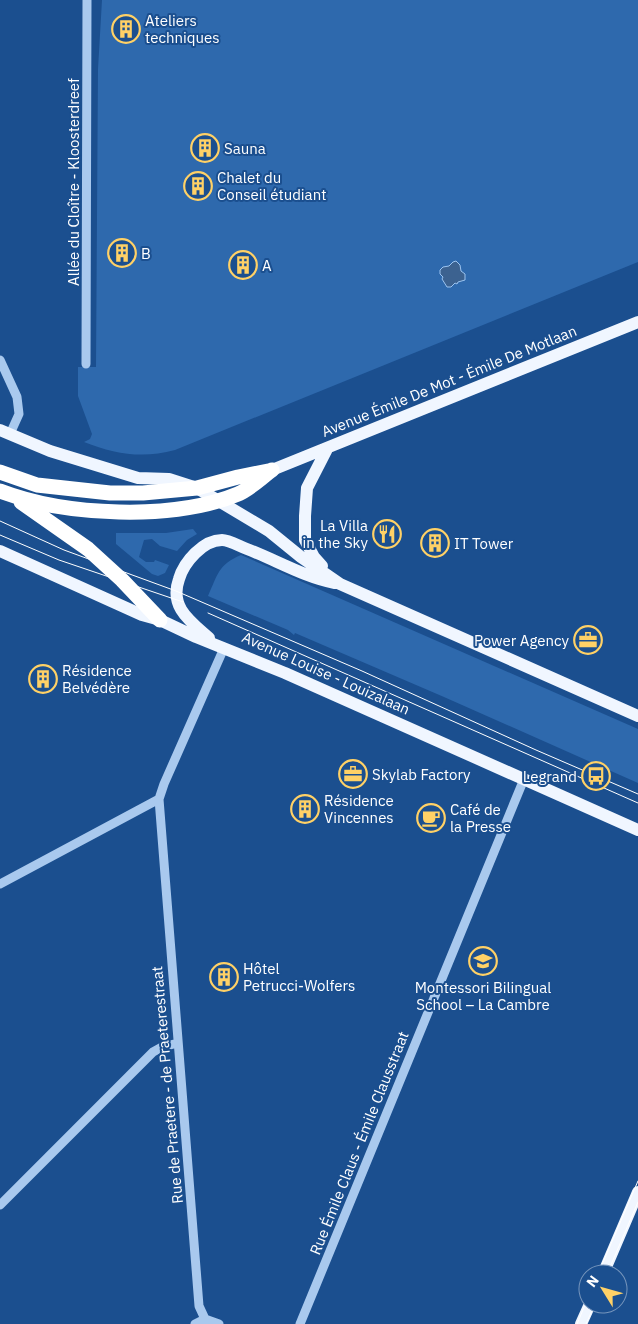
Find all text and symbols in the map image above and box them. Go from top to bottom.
place label: Ateliers techniques [145,11,220,47]
building icon: Ateliers techniques [111,14,141,44]
street label: Allée du Cloître - Kloosterdreef [64,78,83,286]
building icon: Sauna [190,133,220,163]
place label: Sauna [224,139,266,158]
place label: Chalet du Conseil étudiant [217,168,326,204]
building icon: Chalet du Conseil étudiant [183,171,213,201]
building icon: B [107,238,137,268]
place label: B [141,244,151,263]
building icon: A [228,250,258,280]
place label: A [262,256,272,275]
street label: Avenue Émile De Mot - Émile De Motlaan [319,321,579,441]
place label: La Villa in the Sky [303,516,369,552]
restaurant icon: La Villa in the Sky [372,519,402,549]
building icon: IT Tower [420,528,450,558]
place label: IT Tower [454,534,514,553]
office icon: Power Agency [573,625,603,655]
street label: Avenue Louise - Louizalaan [239,627,413,719]
place label: Power Agency [474,631,570,650]
place label: Résidence Belvédère [62,661,132,697]
building icon: Résidence Belvédère [28,664,58,694]
office icon: Skylab Factory [338,759,368,789]
bus stop icon: Legrand [581,761,611,791]
place label: Skylab Factory [372,765,471,784]
place label: Legrand [523,767,577,786]
place label: Résidence Vincennes [324,791,394,827]
building icon: Résidence Vincennes [290,794,320,824]
place label: Café de la Presse [450,800,511,836]
cafe icon: Café de la Presse [416,803,446,833]
school or university icon: Montessori Bilingual School – La Cambre [468,946,498,976]
place label: Hôtel Petrucci-Wolfers [243,959,355,995]
building icon: Hôtel Petrucci-Wolfers [209,962,239,992]
street label: Rue de Praetere - de Praeterestraat [147,965,187,1205]
place label: Montessori Bilingual School – La Cambre [415,978,551,1014]
street label: Rue Émile Claus - Émile Clausstraat [305,1028,413,1258]
north arrow [578,1264,628,1314]
text: N [582,1272,603,1291]

